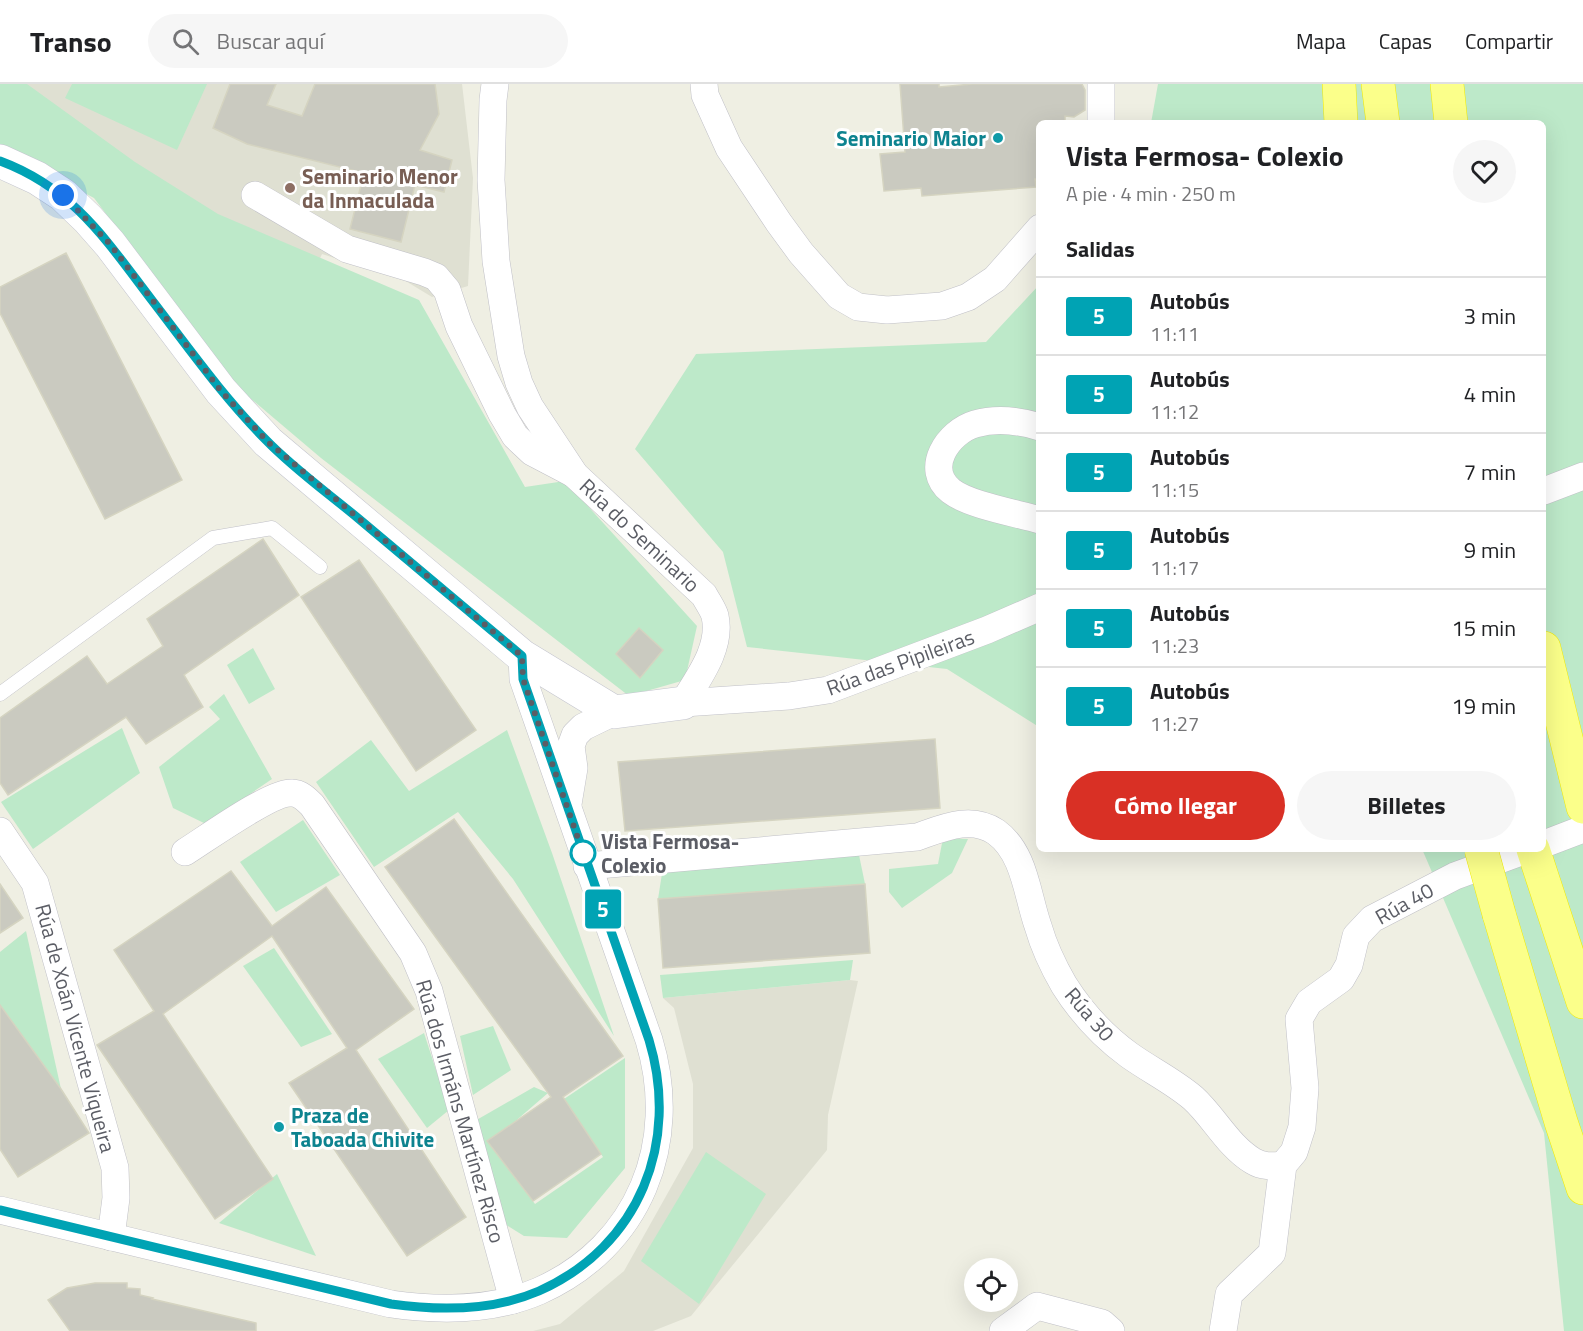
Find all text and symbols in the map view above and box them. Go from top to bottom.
search box [148,14,568,68]
text: Transo [30,20,112,63]
text: Buscar aquí [217,24,324,58]
icon: search [169,25,202,58]
text: Mapa [1296,25,1346,57]
text: Capas [1379,25,1432,57]
text: Compartir [1465,25,1553,57]
place label: Seminario Maior [836,122,986,154]
marker: Seminario Maior [991,131,1005,145]
text: Vista Fermosa- Colexio [1066,134,1344,177]
button: heart [1453,140,1516,203]
place label: Seminario Menor da Inmaculada [302,160,458,216]
text: A pie · 4 min · 250 m [1066,178,1236,209]
your location [48,180,78,210]
marker: Seminario Menor da Inmaculada [283,181,297,195]
text: Salidas [1066,232,1135,266]
text: Autobús [1150,284,1230,318]
text: 3 min [1464,299,1516,333]
text: 5 [1093,300,1105,332]
text: 11:11 [1150,318,1199,349]
text: Autobús [1150,362,1230,396]
text: 4 min [1464,377,1516,411]
text: 5 [1093,378,1105,410]
text: 11:12 [1150,396,1199,427]
text: Autobús [1150,440,1230,474]
text: 7 min [1464,455,1516,489]
text: 5 [1093,456,1105,488]
street label: Rúa do Seminario [572,470,708,600]
text: 11:15 [1150,474,1199,505]
text: Autobús [1150,518,1230,552]
text: 9 min [1464,533,1516,567]
text: 5 [1093,534,1105,566]
text: 11:17 [1150,552,1199,583]
text: Autobús [1150,596,1230,630]
text: 15 min [1451,611,1516,645]
text: 5 [1093,612,1105,644]
street label: Rúa das Pipileiras [821,620,979,704]
text: 11:23 [1150,630,1199,661]
text: Autobús [1150,674,1230,708]
text: 19 min [1451,689,1516,723]
text: 5 [1093,690,1105,722]
text: 11:27 [1150,708,1199,739]
button: Cómo llegar [1066,771,1285,840]
button: Billetes [1297,771,1516,840]
place label: Vista Fermosa- Colexio [601,825,739,881]
marker: Vista Fermosa- Colexio [570,840,596,866]
street label: Rúa 40 [1369,874,1439,932]
line badge: 5 [584,890,622,928]
text: 5 [597,893,609,925]
street label: Rúa de Xoán Vicente Viqueira [27,900,125,1157]
street label: Rúa dos Irmáns Martínez Risco [408,975,514,1247]
street label: Rúa 30 [1057,980,1123,1048]
place label: Praza de Taboada Chivite [291,1099,434,1155]
marker: Praza de Taboada Chivite [272,1120,286,1134]
map controls [964,1258,1018,1312]
button: locate [964,1258,1018,1312]

